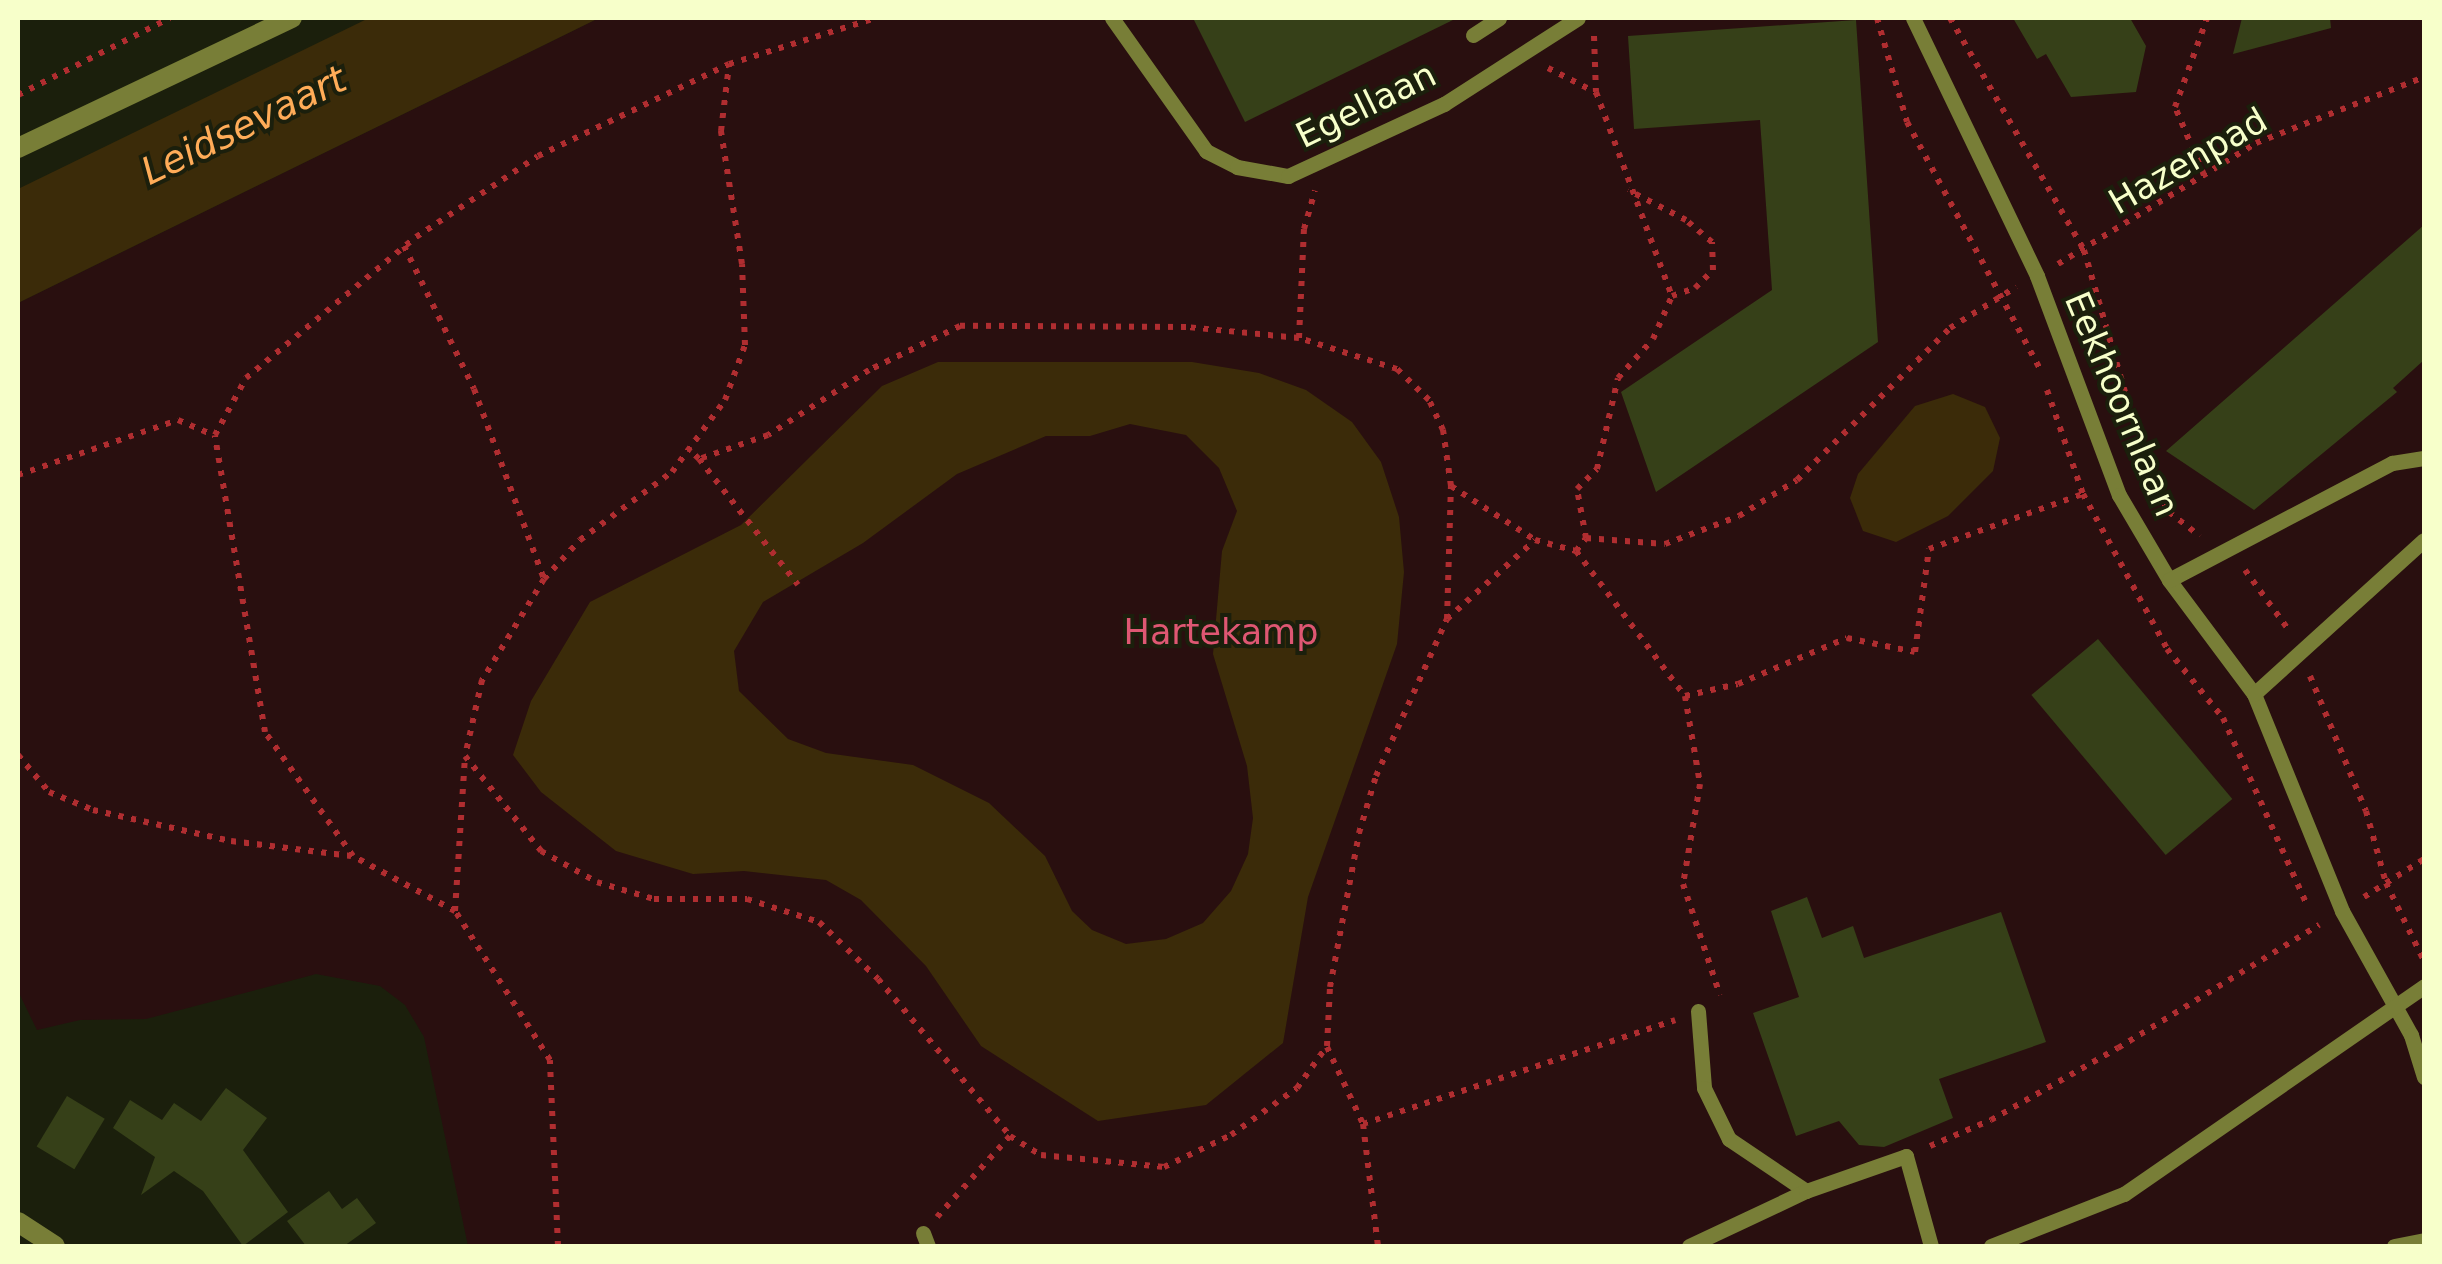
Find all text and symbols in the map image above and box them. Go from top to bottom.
street label: Egellaan [1289,53,1443,157]
water label: Leidsevaart [134,57,354,195]
street label: Hazenpad [2101,99,2275,223]
street label: Eekhoornlaan [2056,285,2188,523]
park label: Hartekamp [1124,611,1318,653]

